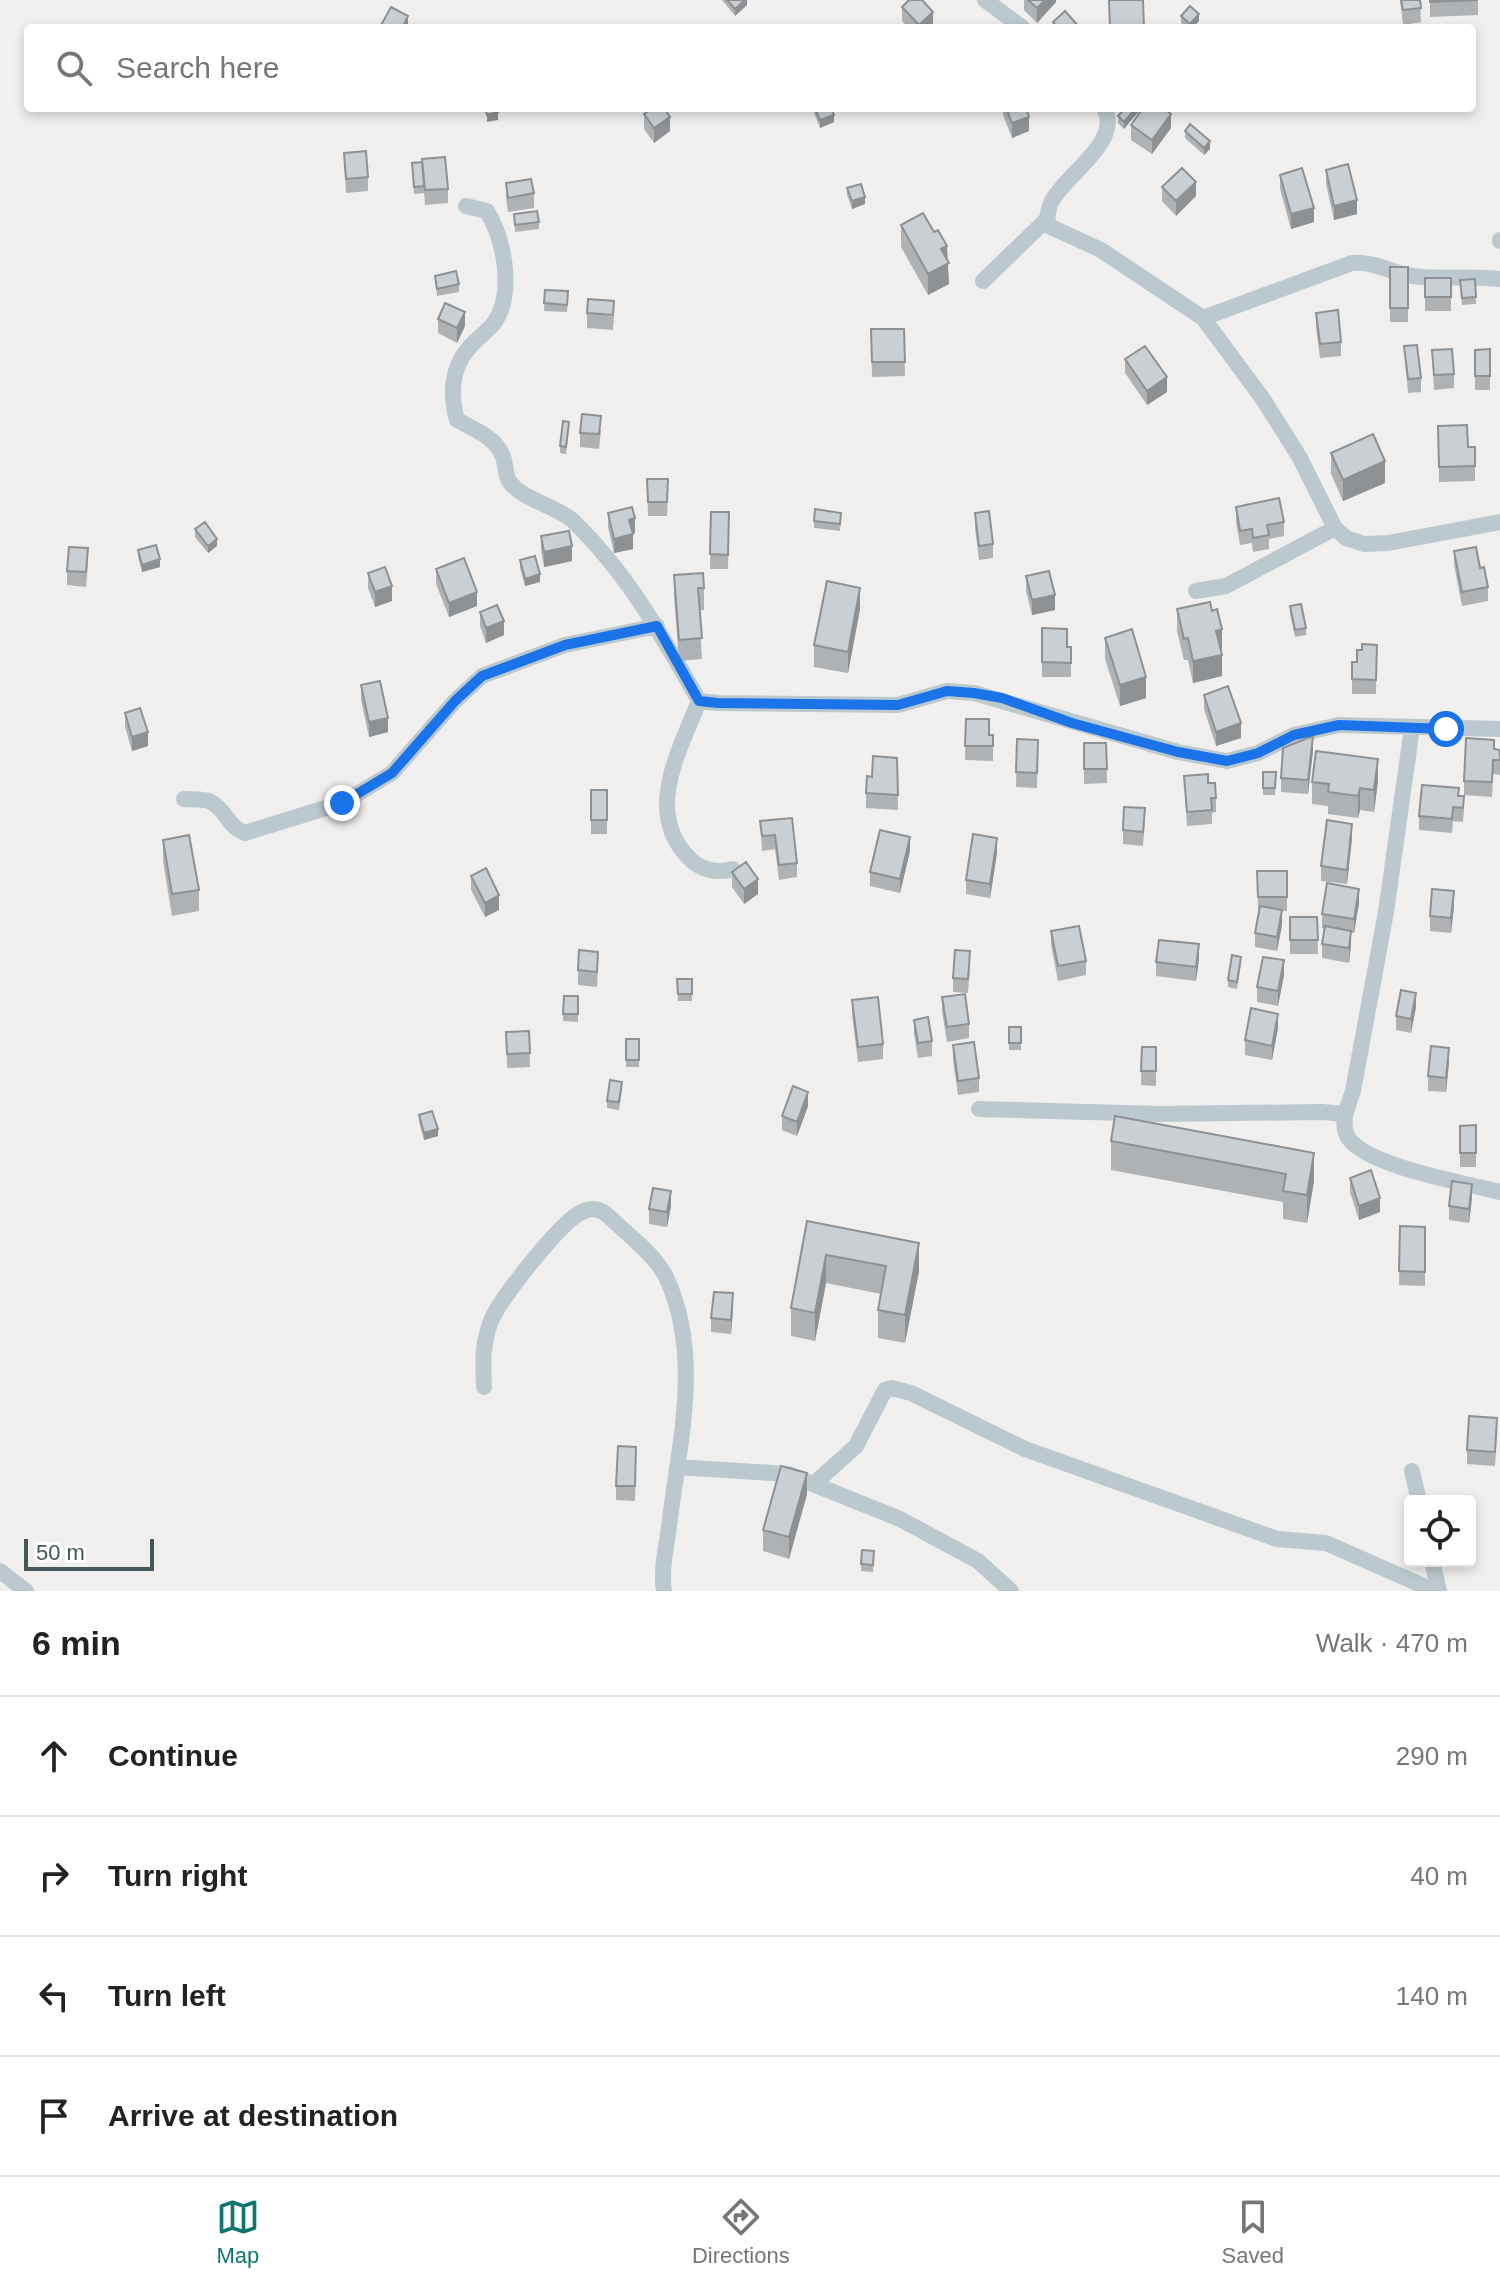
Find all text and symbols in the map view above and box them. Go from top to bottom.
search box [24,24,1476,112]
icon: search [52,46,96,90]
text: Search here [116,51,279,84]
route start [1428,711,1464,747]
route end [324,785,360,821]
map controls [1404,1495,1476,1567]
button: locate [1404,1495,1476,1567]
scale bar [24,1535,154,1571]
text: 50 m [36,1540,85,1565]
text: 6 min [32,1624,121,1662]
text: Walk · 470 m [1316,1628,1468,1658]
icon: ahead [32,1734,76,1778]
text: Continue [108,1739,238,1772]
text: 290 m [1396,1741,1468,1771]
icon: right [32,1854,76,1898]
text: Turn right [108,1859,247,1892]
text: 40 m [1410,1861,1468,1891]
icon: left [32,1974,76,2018]
text: Turn left [108,1979,226,2012]
text: 140 m [1396,1981,1468,2011]
icon: arrive [32,2094,76,2138]
text: Arrive at destination [108,2099,398,2132]
tab: Map [216,2195,260,2269]
tab: Directions [692,2195,790,2269]
tab: Saved [1222,2195,1284,2269]

